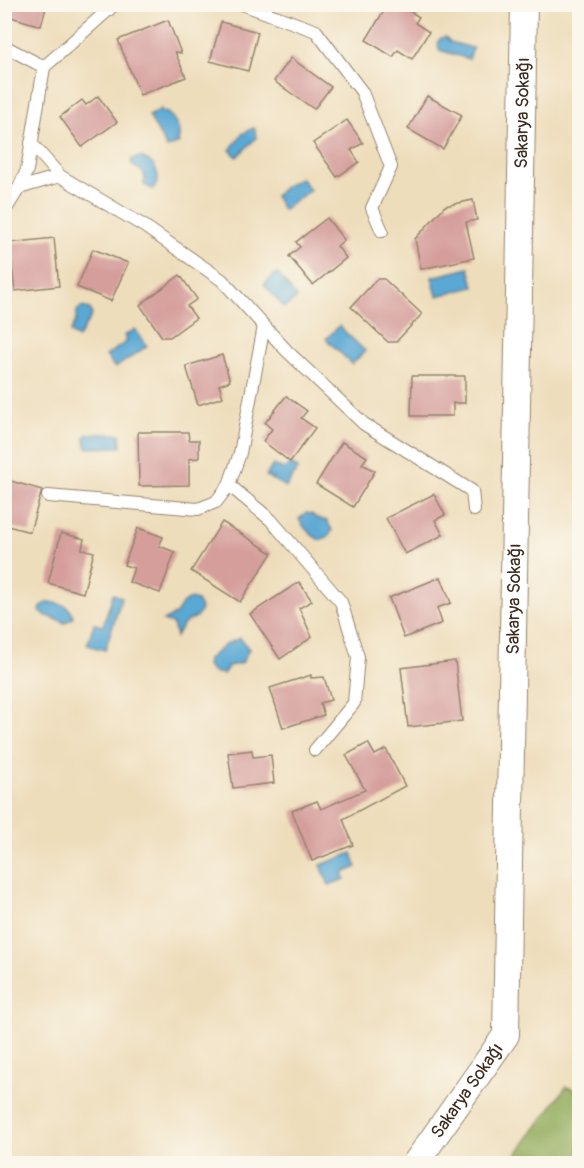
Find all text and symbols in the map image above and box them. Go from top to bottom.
street label: Sakarya Sokağı [510,57,535,169]
street label: Sakarya Sokağı [502,543,527,655]
street label: Sakarya Sokağı [426,1039,509,1143]

